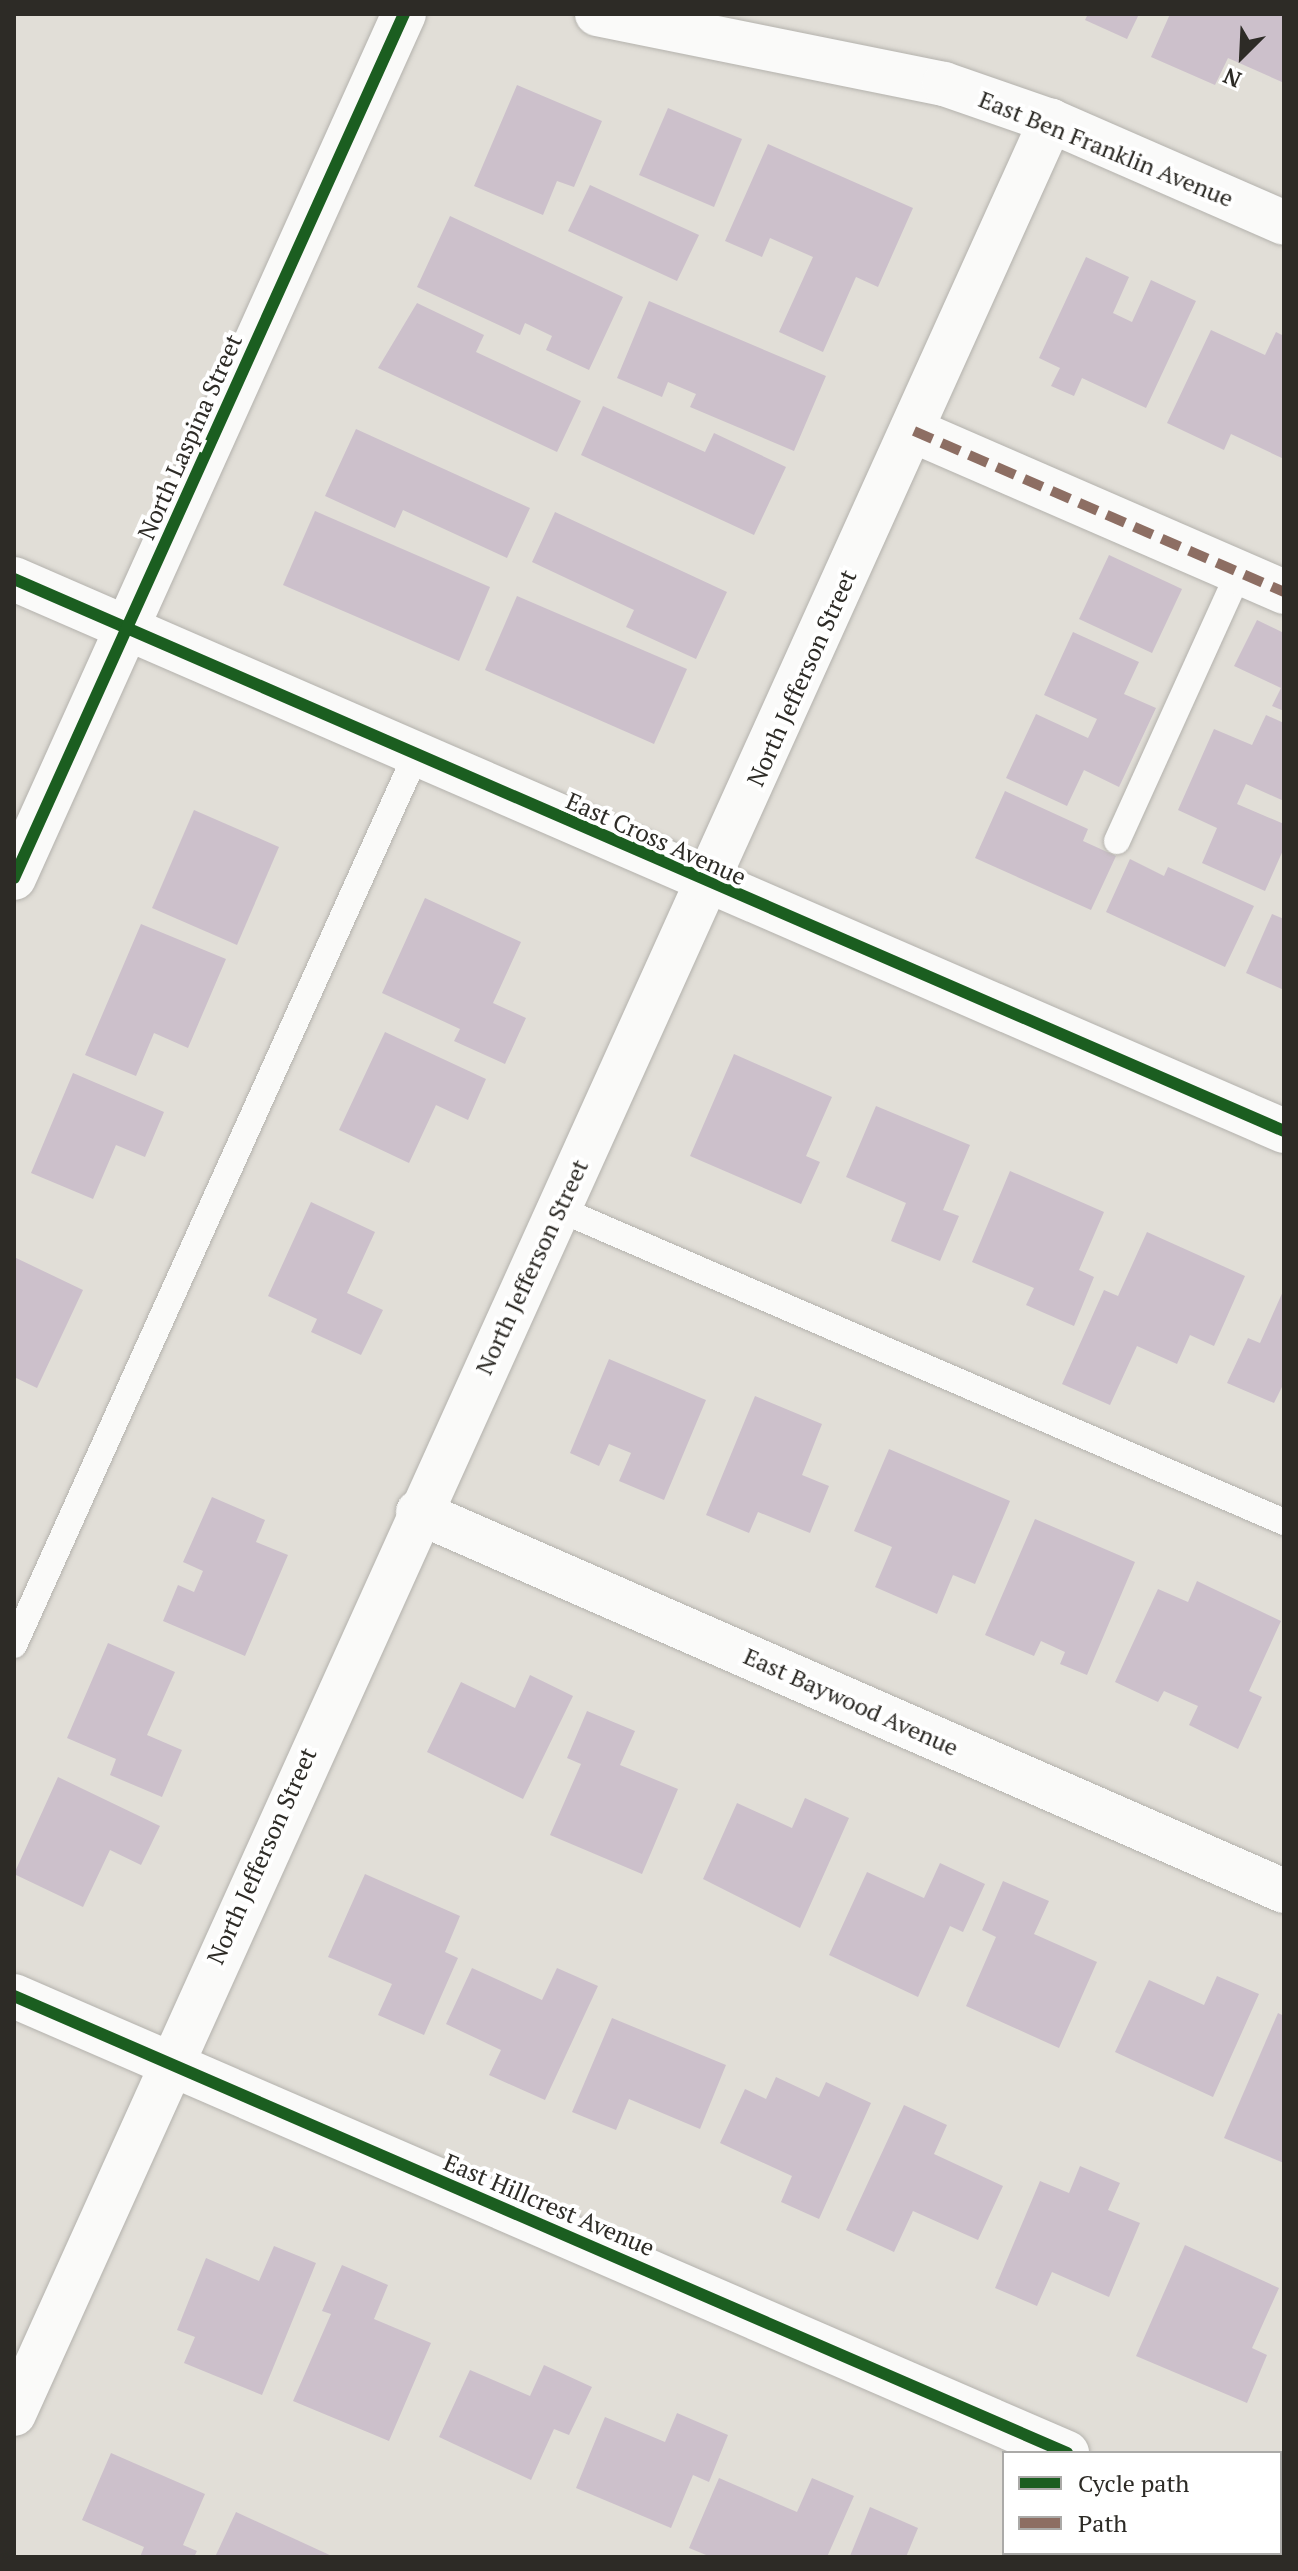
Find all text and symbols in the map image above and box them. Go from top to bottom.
north arrow [1202,16,1282,96]
text: N [1219,62,1246,95]
street label: East Ben Franklin Avenue [974,85,1238,213]
street label: North Laspina Street [132,330,248,544]
street label: North Jefferson Street [741,565,863,791]
street label: East Cross Avenue [561,786,751,892]
street label: North Jefferson Street [469,1155,595,1379]
street label: East Baywood Avenue [739,1642,963,1762]
street label: North Jefferson Street [201,1743,323,1969]
street label: East Hillcrest Avenue [439,2147,659,2263]
legend [1002,2451,1282,2555]
text: Cycle path [1078,2467,1189,2499]
text: Path [1078,2507,1127,2539]

